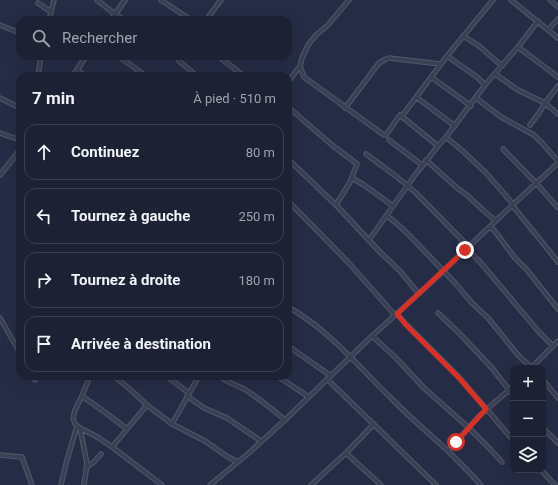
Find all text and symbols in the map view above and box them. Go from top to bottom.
search box [16,16,292,60]
icon: search [30,27,52,49]
text: Rechercher [62,29,137,47]
text: 7 min [32,88,75,108]
text: À pied · 510 m [193,91,276,106]
icon: ahead [33,141,55,163]
text: Continuez [71,143,139,161]
text: 80 m [246,145,275,160]
icon: left [33,205,55,227]
text: Tournez à gauche [71,207,190,225]
text: 250 m [238,209,275,224]
route end [456,241,474,259]
icon: right [33,269,55,291]
text: Tournez à droite [71,271,180,289]
text: 180 m [238,273,275,288]
icon: arrive [33,333,55,355]
text: Arrivée à destination [71,335,211,353]
map controls [510,365,546,473]
button: + [510,365,546,401]
button: − [510,401,546,437]
route start [447,433,465,451]
button: layers [510,437,546,473]

